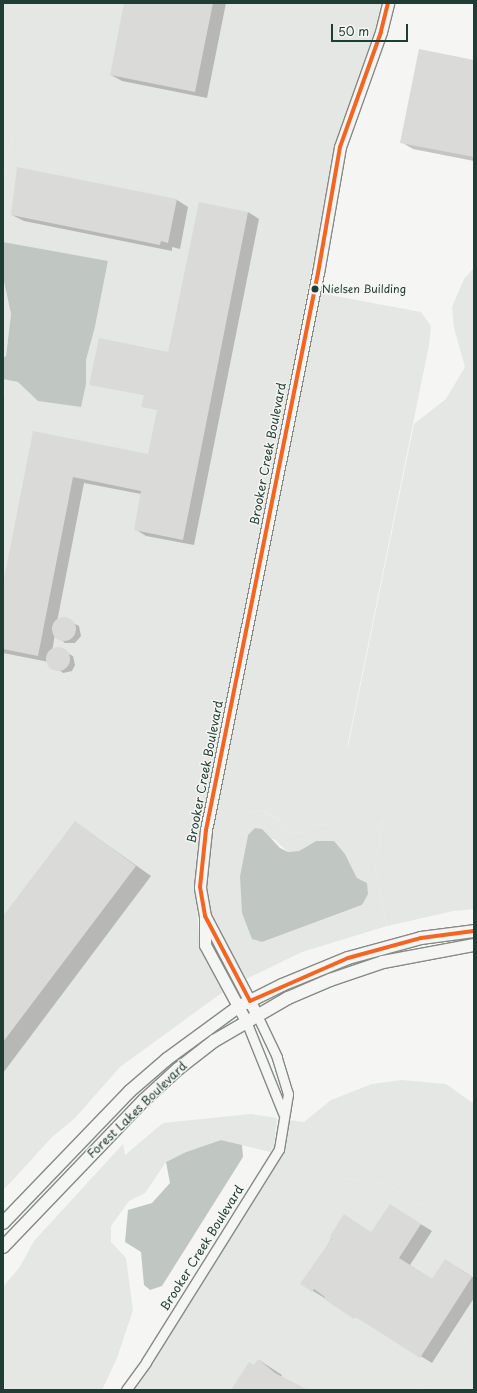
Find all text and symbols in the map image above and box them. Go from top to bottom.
scale bar [333,16,410,42]
text: 50 m [338,22,369,40]
place label: Nielsen Building [322,282,407,296]
marker: Nielsen Building [310,284,320,294]
street label: Brooker Creek Boulevard [247,380,289,528]
street label: Brooker Creek Boulevard [184,698,226,846]
street label: Forest Lakes Boulevard [84,1058,190,1162]
street label: Brooker Creek Boulevard [157,1182,247,1314]

